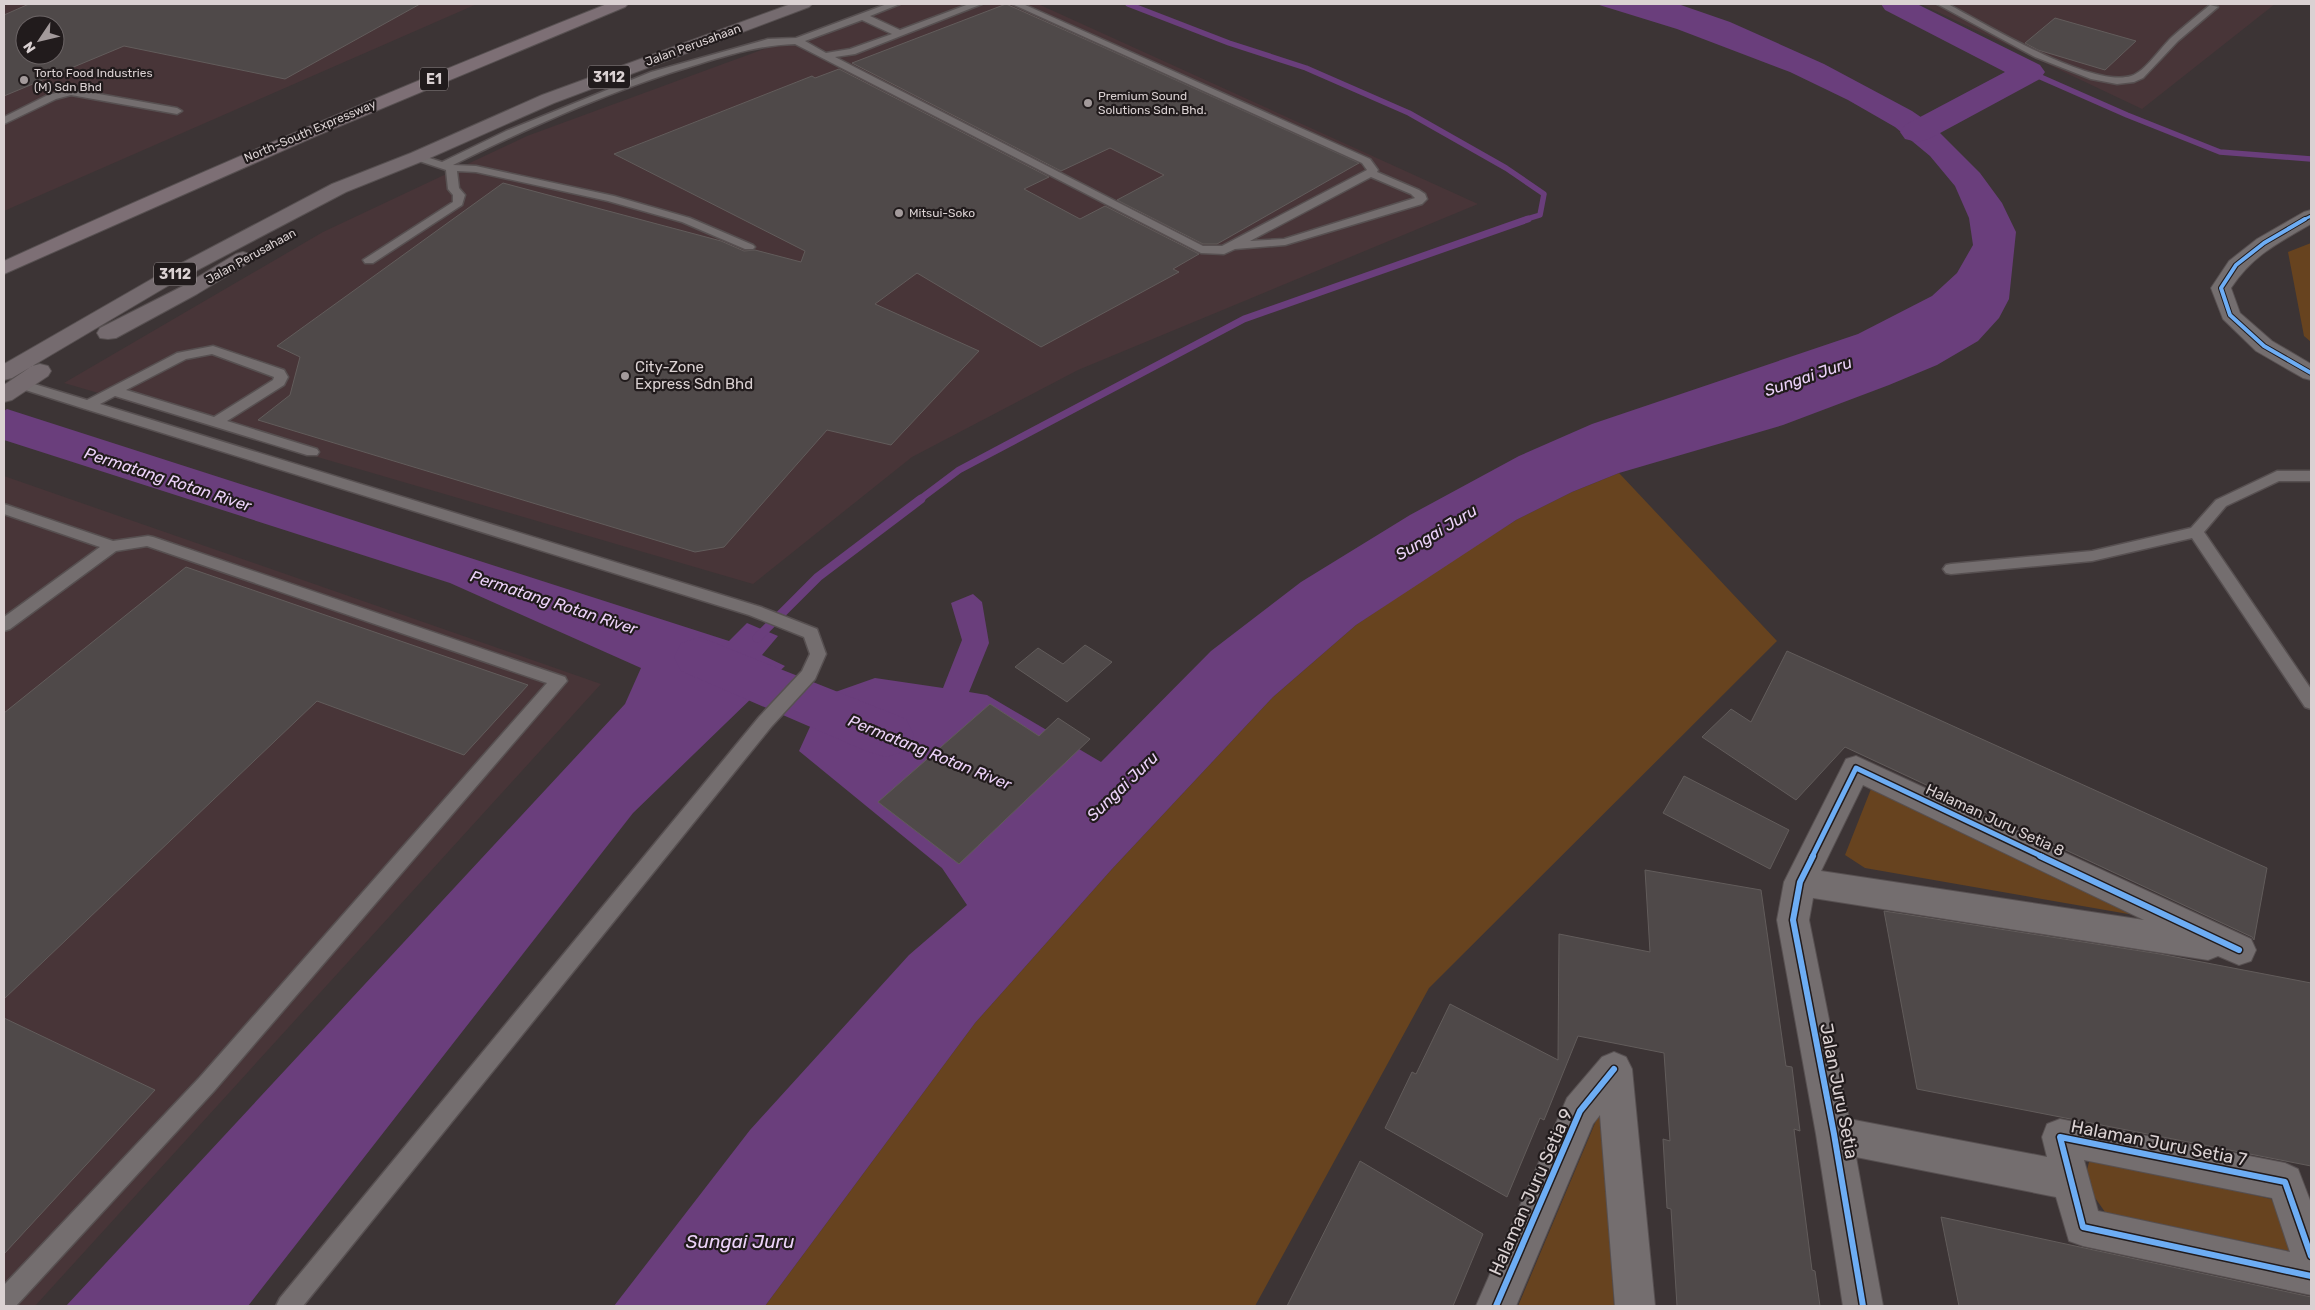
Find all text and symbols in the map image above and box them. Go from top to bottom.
north arrow [15,15,65,65]
street label: Jalan Perusahaan [643,21,743,69]
text: N [20,38,40,56]
place label: Torto Food Industries (M) Sdn Bhd [34,66,153,94]
road number: 3112 [588,66,630,88]
road number: E1 [420,68,448,90]
marker: Torto Food Industries (M) Sdn Bhd [18,74,30,86]
place label: Premium Sound Solutions Sdn. Bhd. [1098,89,1207,117]
street label: North–South Expressway [242,97,378,165]
marker: Premium Sound Solutions Sdn. Bhd. [1082,97,1094,109]
place label: Mitsui-Soko [909,206,975,220]
marker: Mitsui-Soko [893,207,905,219]
street label: Jalan Perusahaan [204,225,298,287]
road number: 3112 [154,262,196,286]
water label: Sungai Juru [1762,352,1855,400]
place label: City-Zone Express Sdn Bhd [635,358,753,393]
marker: City-Zone Express Sdn Bhd [619,370,631,382]
water label: Permatang Rotan River [82,444,254,516]
water label: Sungai Juru [1392,501,1481,564]
water label: Permatang Rotan River [468,567,640,639]
water label: Permatang Rotan River [845,711,1015,794]
water label: Sungai Juru [1083,747,1162,825]
street label: Halaman Juru Setia 8 [1923,780,2067,860]
street label: Jalan Juru Setia [1815,1021,1863,1161]
street label: Halaman Juru Setia 9 [1484,1105,1578,1279]
street label: Halaman Juru Setia 7 [2069,1115,2249,1171]
water label: Sungai Juru [686,1230,794,1253]

